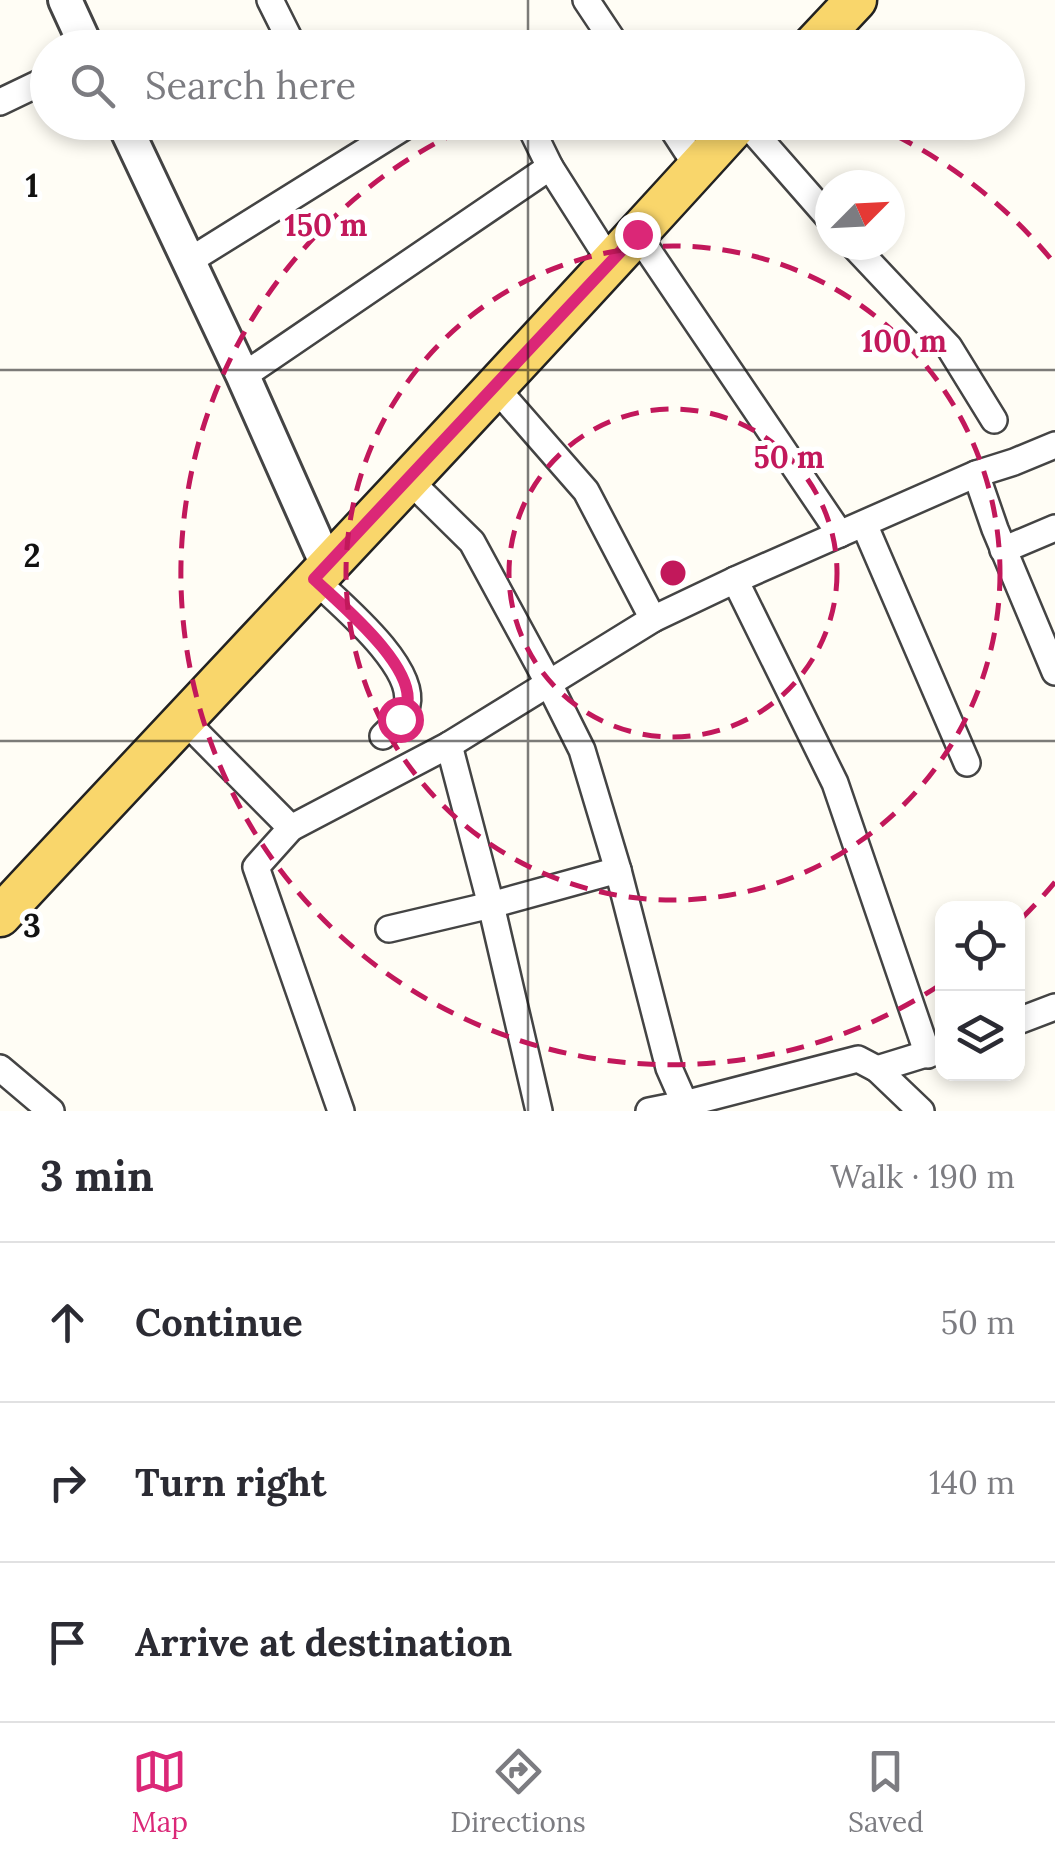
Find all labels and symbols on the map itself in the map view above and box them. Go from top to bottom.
text: 1 [26,165,39,206]
north arrow [815,170,905,260]
text: 150 m [285,206,368,244]
route end [615,212,661,258]
text: 100 m [861,322,947,360]
text: 50 m [754,438,825,476]
text: 2 [23,535,41,576]
centre of rings [655,555,691,591]
route start [378,697,424,743]
text: 3 [23,905,41,946]

